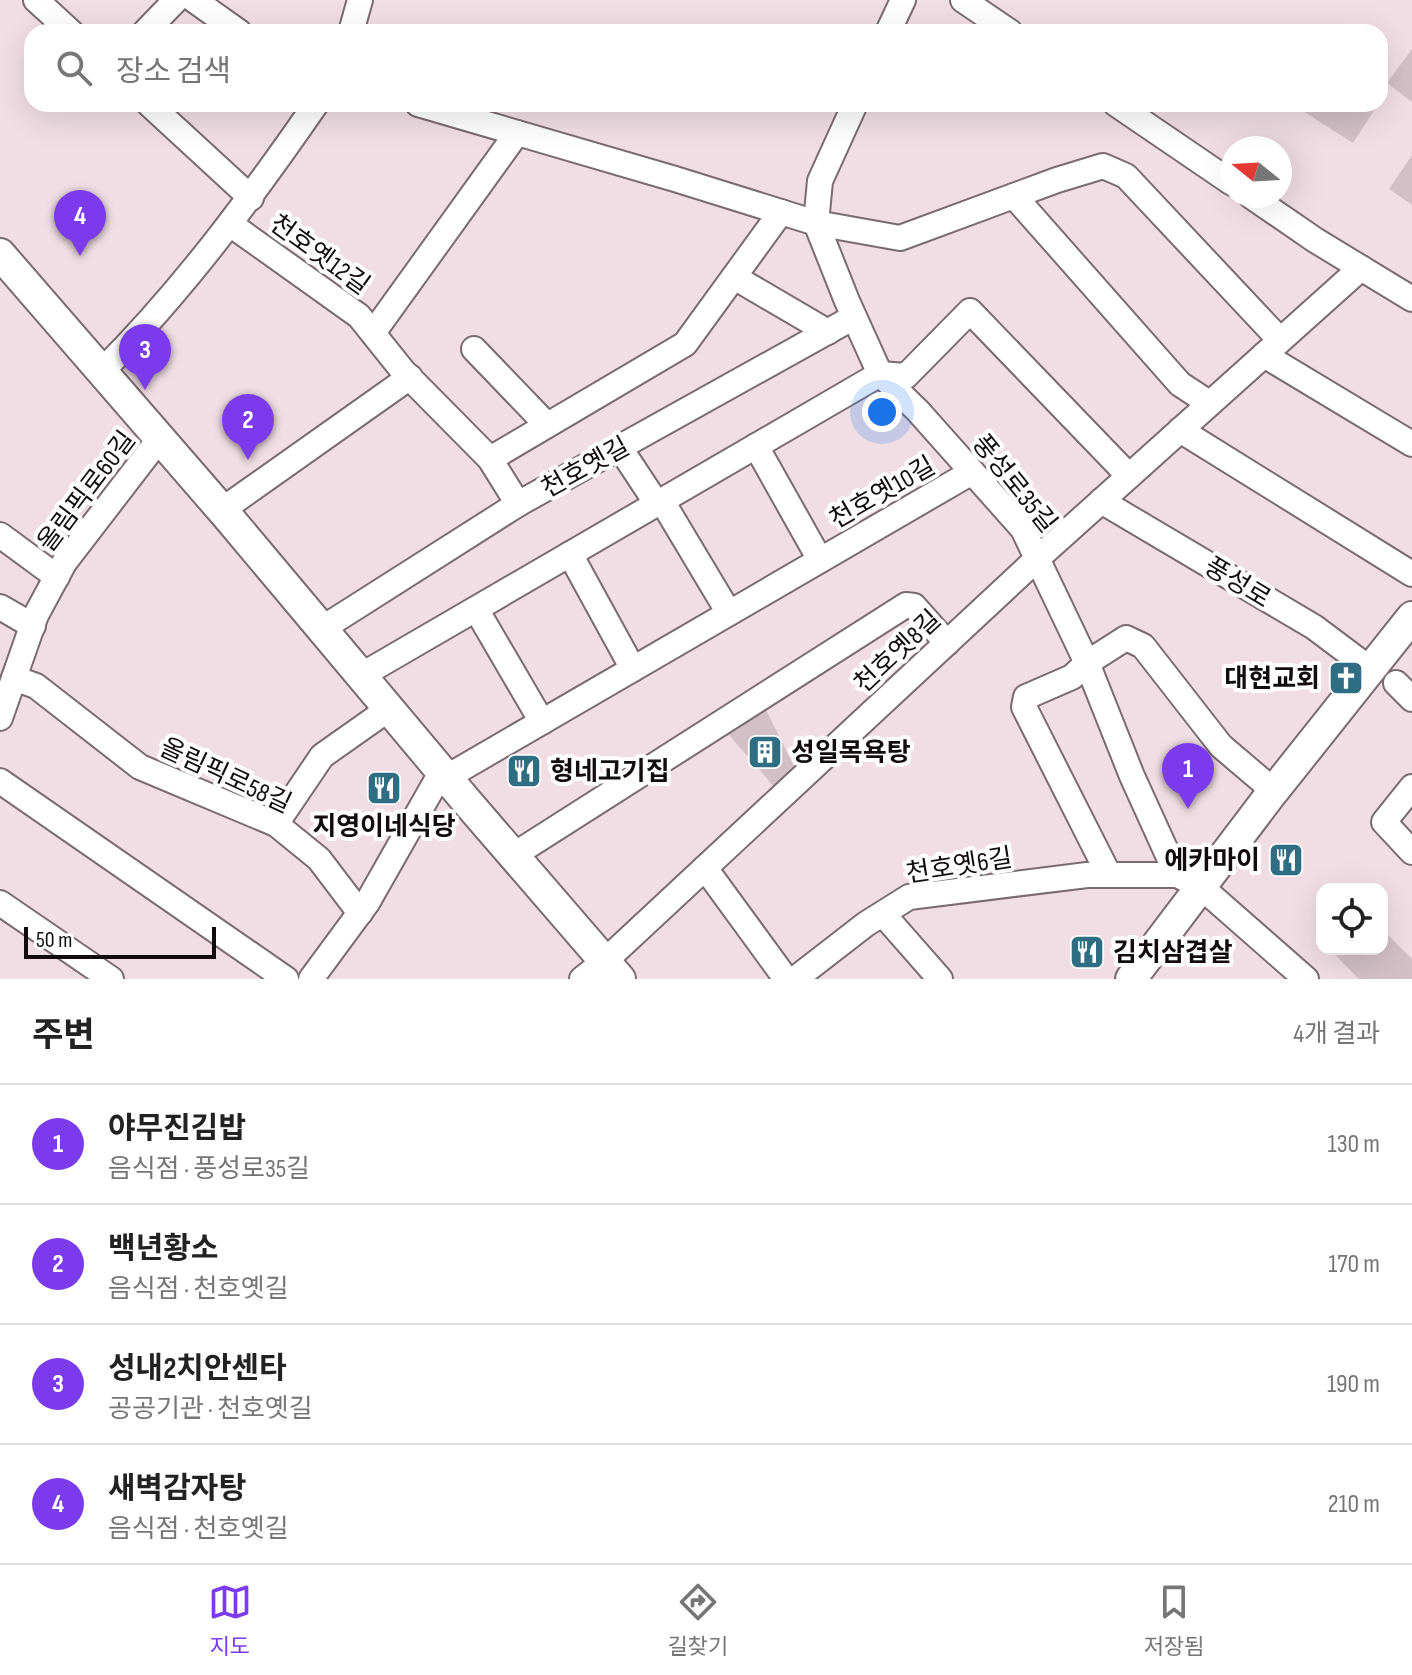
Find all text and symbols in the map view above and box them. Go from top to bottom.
search box [24,24,1388,112]
icon: search [52,46,96,90]
text: 장소 검색 [116,54,231,90]
north arrow [1220,136,1292,208]
pin: 4 [54,190,106,256]
street label: 천호옛12길 [263,209,375,302]
pin: 3 [119,324,171,390]
your location [862,392,902,432]
pin: 2 [222,394,274,460]
street label: 올림픽로60길 [32,426,142,558]
street label: 풍성로35길 [965,429,1063,539]
street label: 천호옛길 [536,432,635,505]
street label: 천호옛10길 [825,451,941,536]
street label: 풍성로 [1198,552,1276,615]
street label: 천호옛8길 [848,604,948,700]
church icon: 대현교회 [1327,659,1365,697]
place label: 대현교회 [1224,664,1320,695]
street label: 올림픽로58길 [155,732,296,820]
building icon: 성일목욕탕 [746,733,784,771]
place label: 성일목욕탕 [791,738,911,769]
pin: 1 [1162,743,1214,809]
restaurant icon: 형네고기집 [505,752,543,790]
place label: 형네고기집 [550,757,670,788]
restaurant icon: 지영이네식당 [365,769,403,807]
place label: 지영이네식당 [312,812,456,843]
restaurant icon: 에카마이 [1267,841,1305,879]
street label: 천호옛6길 [904,843,1015,890]
place label: 에카마이 [1164,846,1260,877]
map controls [1316,883,1388,955]
button: locate [1316,883,1388,955]
scale bar [24,923,216,959]
text: 50 m [36,927,72,954]
restaurant icon: 김치삼겹살 [1068,933,1106,971]
place label: 김치삼겹살 [1113,938,1233,969]
text: 주변 [32,1015,95,1056]
text: 4개 결과 [1293,1019,1380,1050]
text: 야무진김밥 [108,1111,246,1147]
text: 1 [53,1129,63,1160]
text: 130 m [1328,1129,1380,1160]
text: 음식점 · 풍성로35길 [108,1154,310,1185]
text: 백년황소 [108,1231,218,1267]
text: 2 [52,1249,64,1280]
text: 170 m [1328,1249,1380,1280]
text: 음식점 · 천호옛길 [108,1274,289,1305]
text: 성내2치안센타 [108,1351,287,1387]
text: 3 [52,1369,64,1400]
text: 190 m [1327,1369,1380,1400]
text: 공공기관 · 천호옛길 [108,1394,313,1425]
text: 새벽감자탕 [108,1471,246,1507]
text: 4 [52,1489,64,1520]
text: 210 m [1328,1489,1380,1520]
text: 음식점 · 천호옛길 [108,1514,289,1545]
tab: 지도 [208,1580,252,1661]
tab: 길찾기 [667,1580,728,1661]
tab: 저장됨 [1143,1580,1204,1661]

